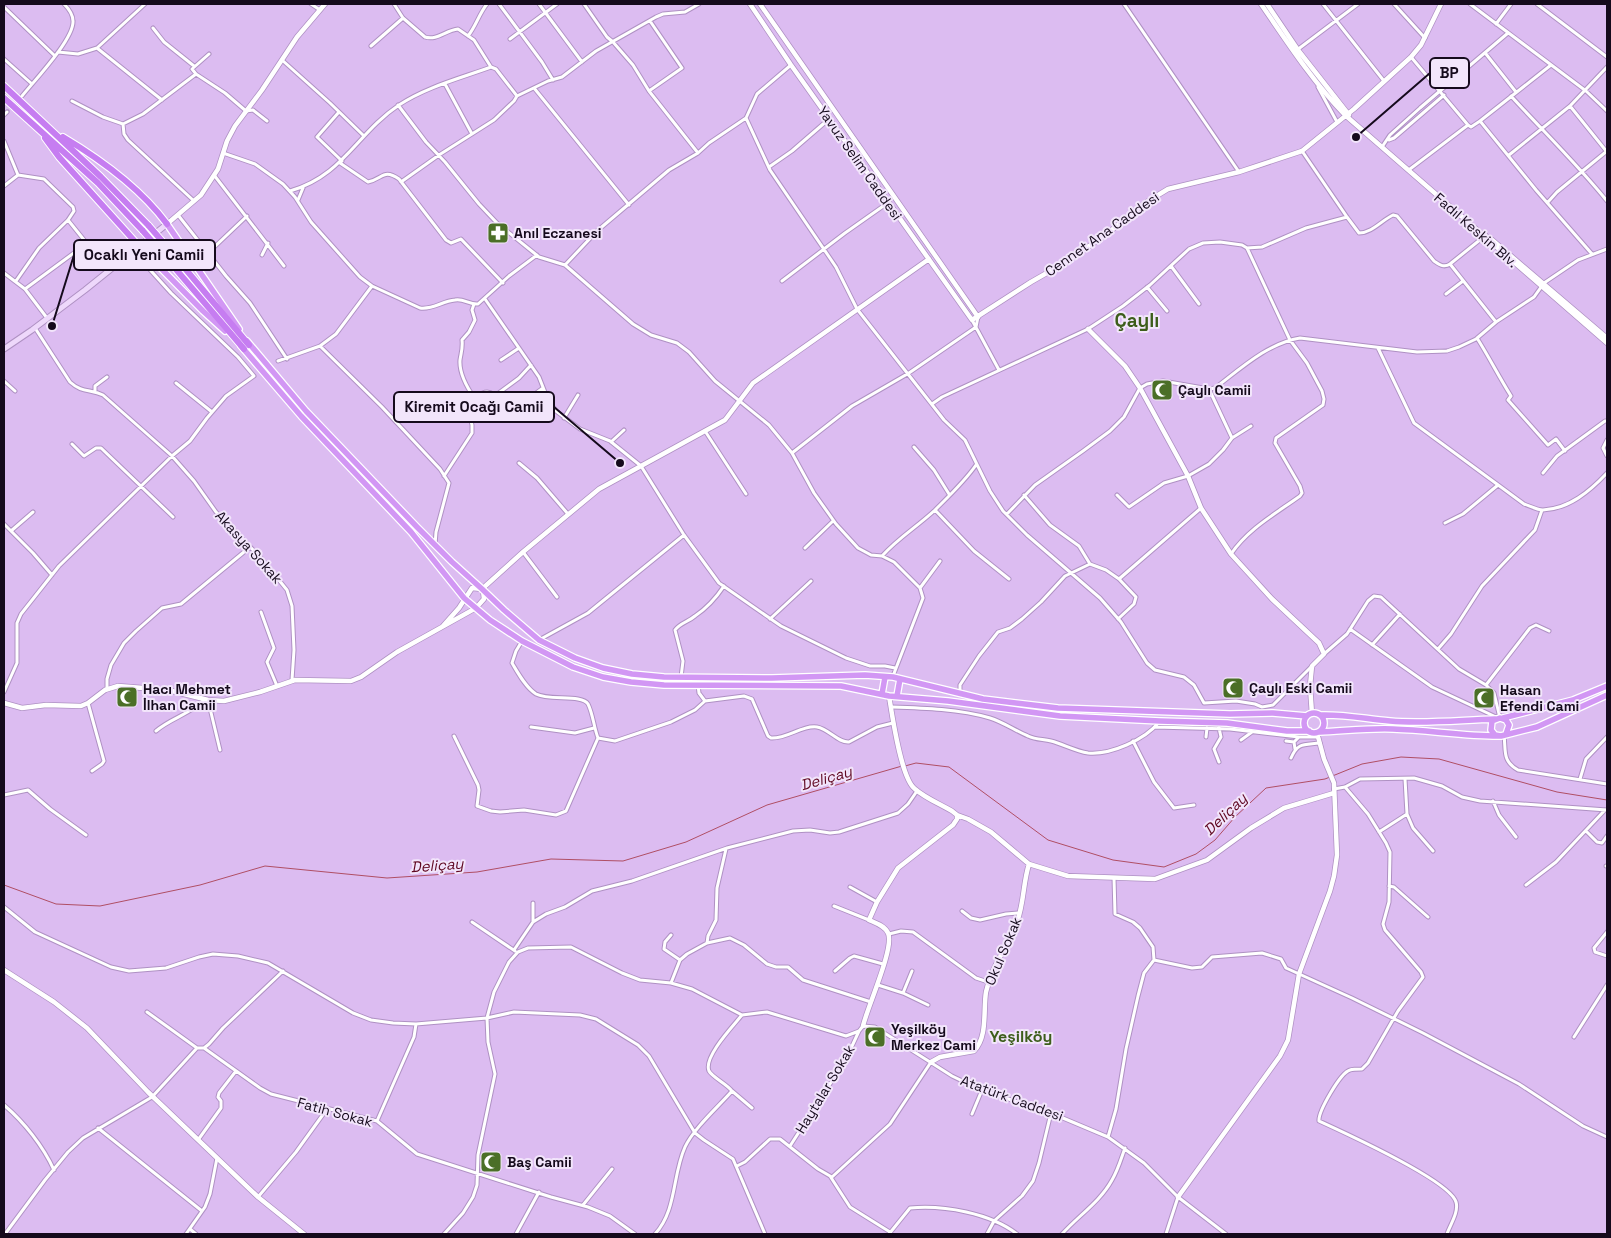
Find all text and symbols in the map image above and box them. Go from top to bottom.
callout: BP [1430,58,1469,88]
text: BP [1439,63,1459,82]
street label: Yavuz Selim Caddesi [814,102,906,224]
street label: Cennet Ana Caddesi [1041,188,1163,280]
street label: Fadıl Keskin Blv. [1430,189,1522,271]
pharmacy icon: Anıl Eczanesi [486,221,510,245]
place label: Anıl Eczanesi [514,224,601,242]
callout: Ocaklı Yeni Camii [74,240,215,270]
text: Ocaklı Yeni Camii [84,245,204,264]
district label: Çaylı [1115,308,1159,333]
mosque icon: Çaylı Camii [1150,378,1174,402]
place label: Çaylı Camii [1178,381,1251,399]
callout: Kiremit Ocağı Camii [394,392,554,422]
text: Kiremit Ocağı Camii [404,397,544,416]
street label: Akasya Sokak [212,507,287,588]
mosque icon: Çaylı Eski Camii [1221,676,1245,700]
place label: Çaylı Eski Camii [1249,679,1352,697]
place label: Hacı Mehmet İlhan Camii [143,680,231,714]
place label: Hasan Efendi Cami [1500,681,1579,715]
mosque icon: Hacı Mehmet İlhan Camii [115,685,139,709]
mosque icon: Hasan Efendi Cami [1472,686,1496,710]
water label: Deliçay [798,761,855,794]
water label: Deliçay [1199,788,1251,839]
water label: Deliçay [410,854,465,876]
street label: Okul Sokak [981,914,1026,988]
place label: Yeşilköy Merkez Cami [891,1020,976,1054]
mosque icon: Yeşilköy Merkez Cami [863,1025,887,1049]
district label: Yeşilköy [990,1026,1052,1047]
street label: Haytalar Sokak [791,1041,859,1137]
street label: Atatürk Caddesi [958,1071,1066,1125]
street label: Fatih Sokak [295,1093,375,1131]
mosque icon: Baş Camii [479,1150,503,1174]
place label: Baş Camii [507,1153,572,1171]

